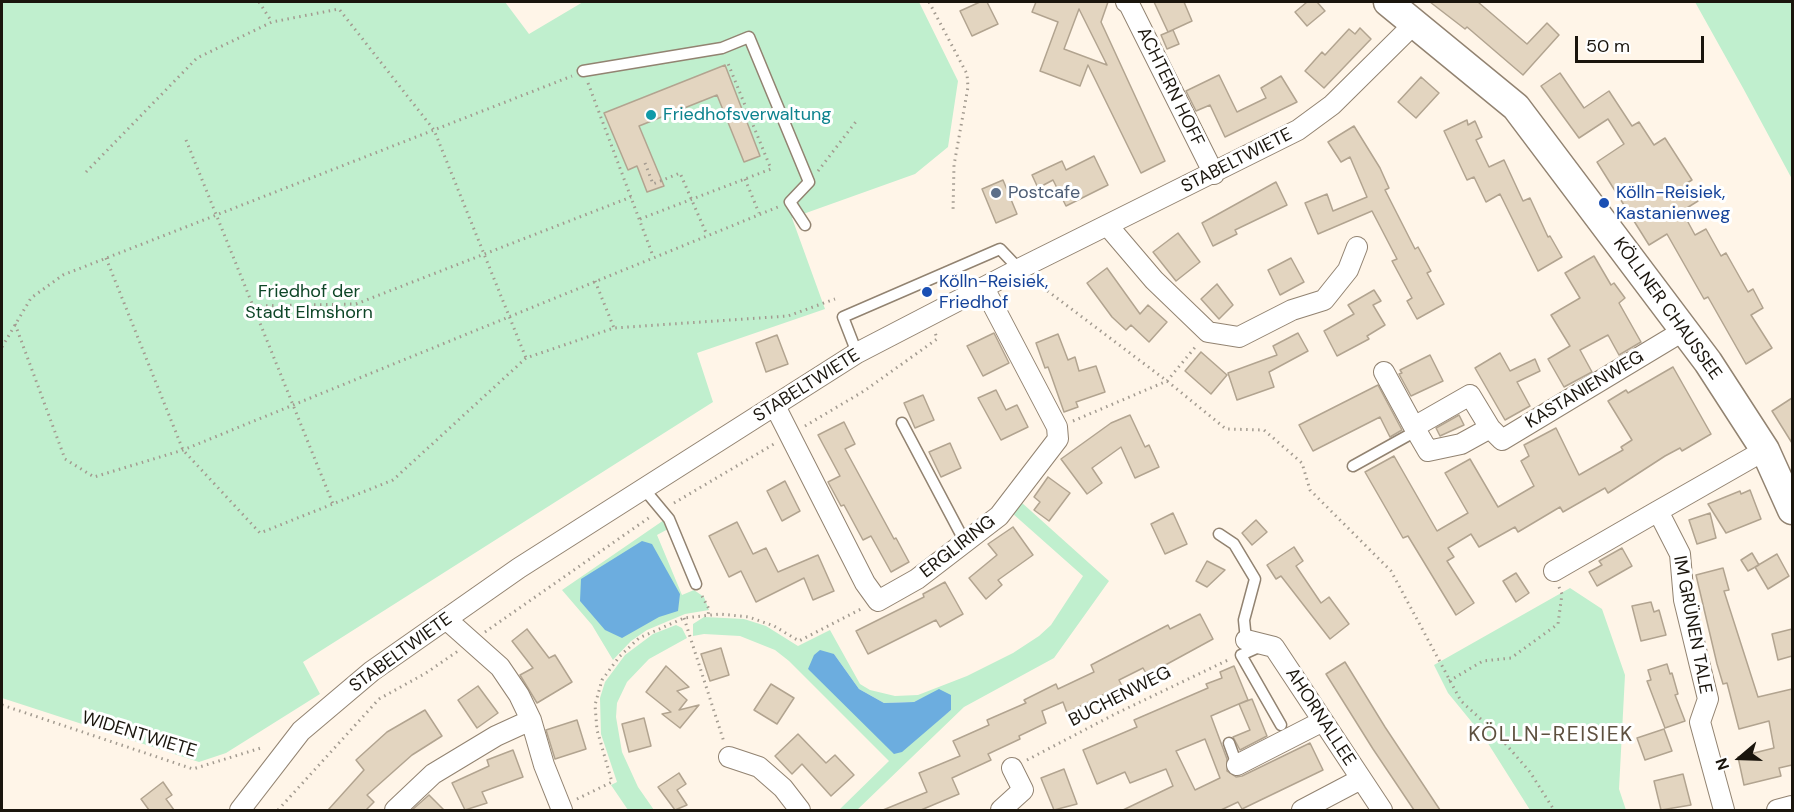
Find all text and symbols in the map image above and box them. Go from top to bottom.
street label: ACHTERN HOFF [1132,24,1208,150]
scale bar [1578,24,1707,62]
text: 50 m [1586,34,1630,58]
place label: Friedhofsverwaltung [663,104,831,126]
marker: Friedhofsverwaltung [644,108,658,122]
street label: STABELTWIETE [1178,124,1296,198]
place label: Postcafe [1008,182,1080,204]
place label: Kölln-Reisiek, Kastanienweg [1616,182,1730,224]
marker: Postcafe [989,186,1003,200]
marker: Kölln-Reisiek, Kastanienweg [1597,196,1611,210]
street label: KÖLLNER CHAUSSEE [1608,234,1726,384]
place label: Kölln-Reisiek, Friedhof [939,271,1048,314]
park label: Friedhof der Stadt Elmshorn [245,281,373,324]
marker: Kölln-Reisiek, Friedhof [920,285,934,299]
street label: STABELTWIETE [750,345,864,427]
street label: KASTANIENWEG [1522,346,1648,434]
street label: ERGLIRING [916,511,1000,583]
street label: IM GRÜNEN TALE [1668,554,1716,696]
street label: STABELTWIETE [346,609,456,697]
street label: BUCHENWEG [1065,662,1175,732]
street label: AHORNALLEE [1280,664,1360,770]
street label: WIDENTWIETE [79,707,199,763]
district label: KÖLLN-REISIEK [1468,722,1634,748]
north arrow [1710,728,1770,788]
text: N [1711,755,1734,773]

